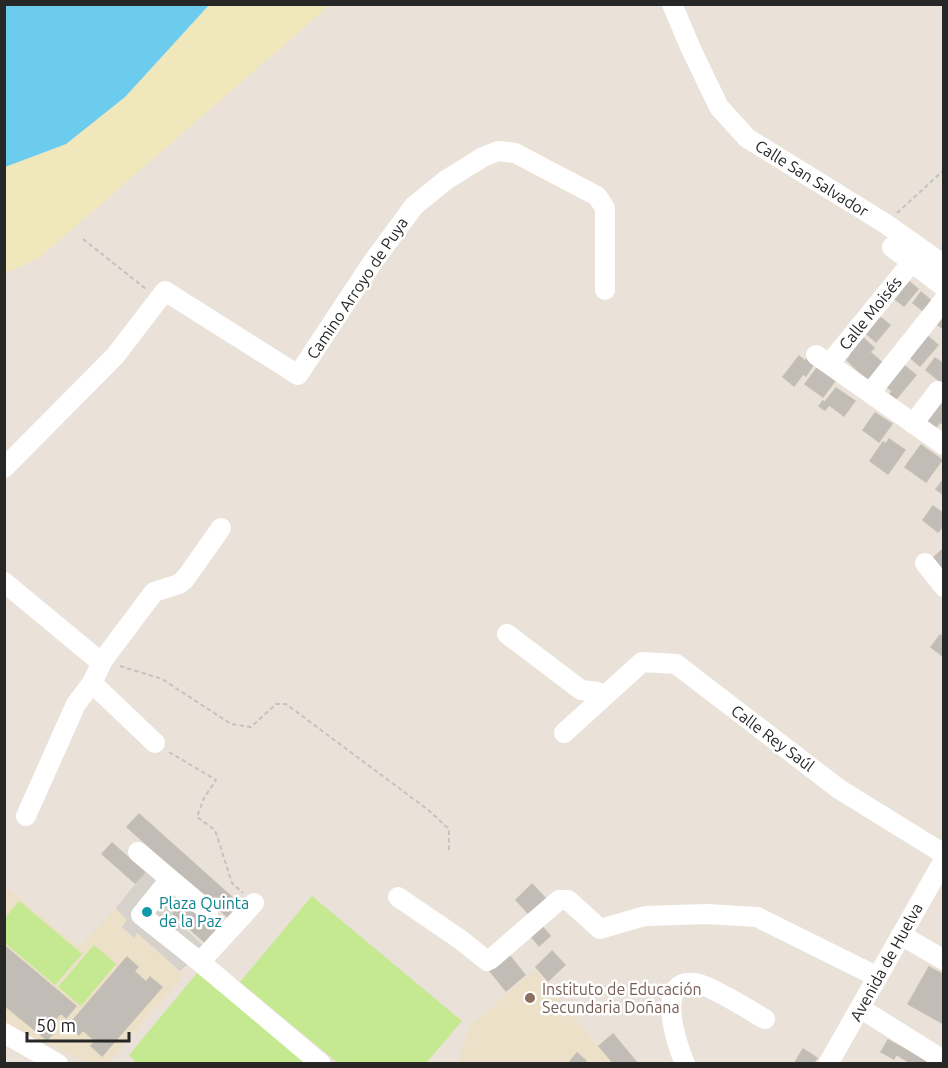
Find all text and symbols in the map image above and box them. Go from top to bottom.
street label: Calle San Salvador [752,136,872,220]
street label: Camino Arroyo de Puya [303,214,411,362]
street label: Calle Moisés [835,273,905,353]
street label: Calle Rey Saúl [728,701,818,775]
place label: Plaza Quinta de la Paz [159,894,249,930]
street label: Avenida de Huelva [846,900,926,1024]
marker: Plaza Quinta de la Paz [140,905,154,919]
place label: Instituto de Educación Secundaria Doñana [542,980,702,1016]
marker: Instituto de Educación Secundaria Doñana [523,991,537,1005]
scale bar [27,1005,129,1043]
text: 50 m [36,1015,76,1035]

